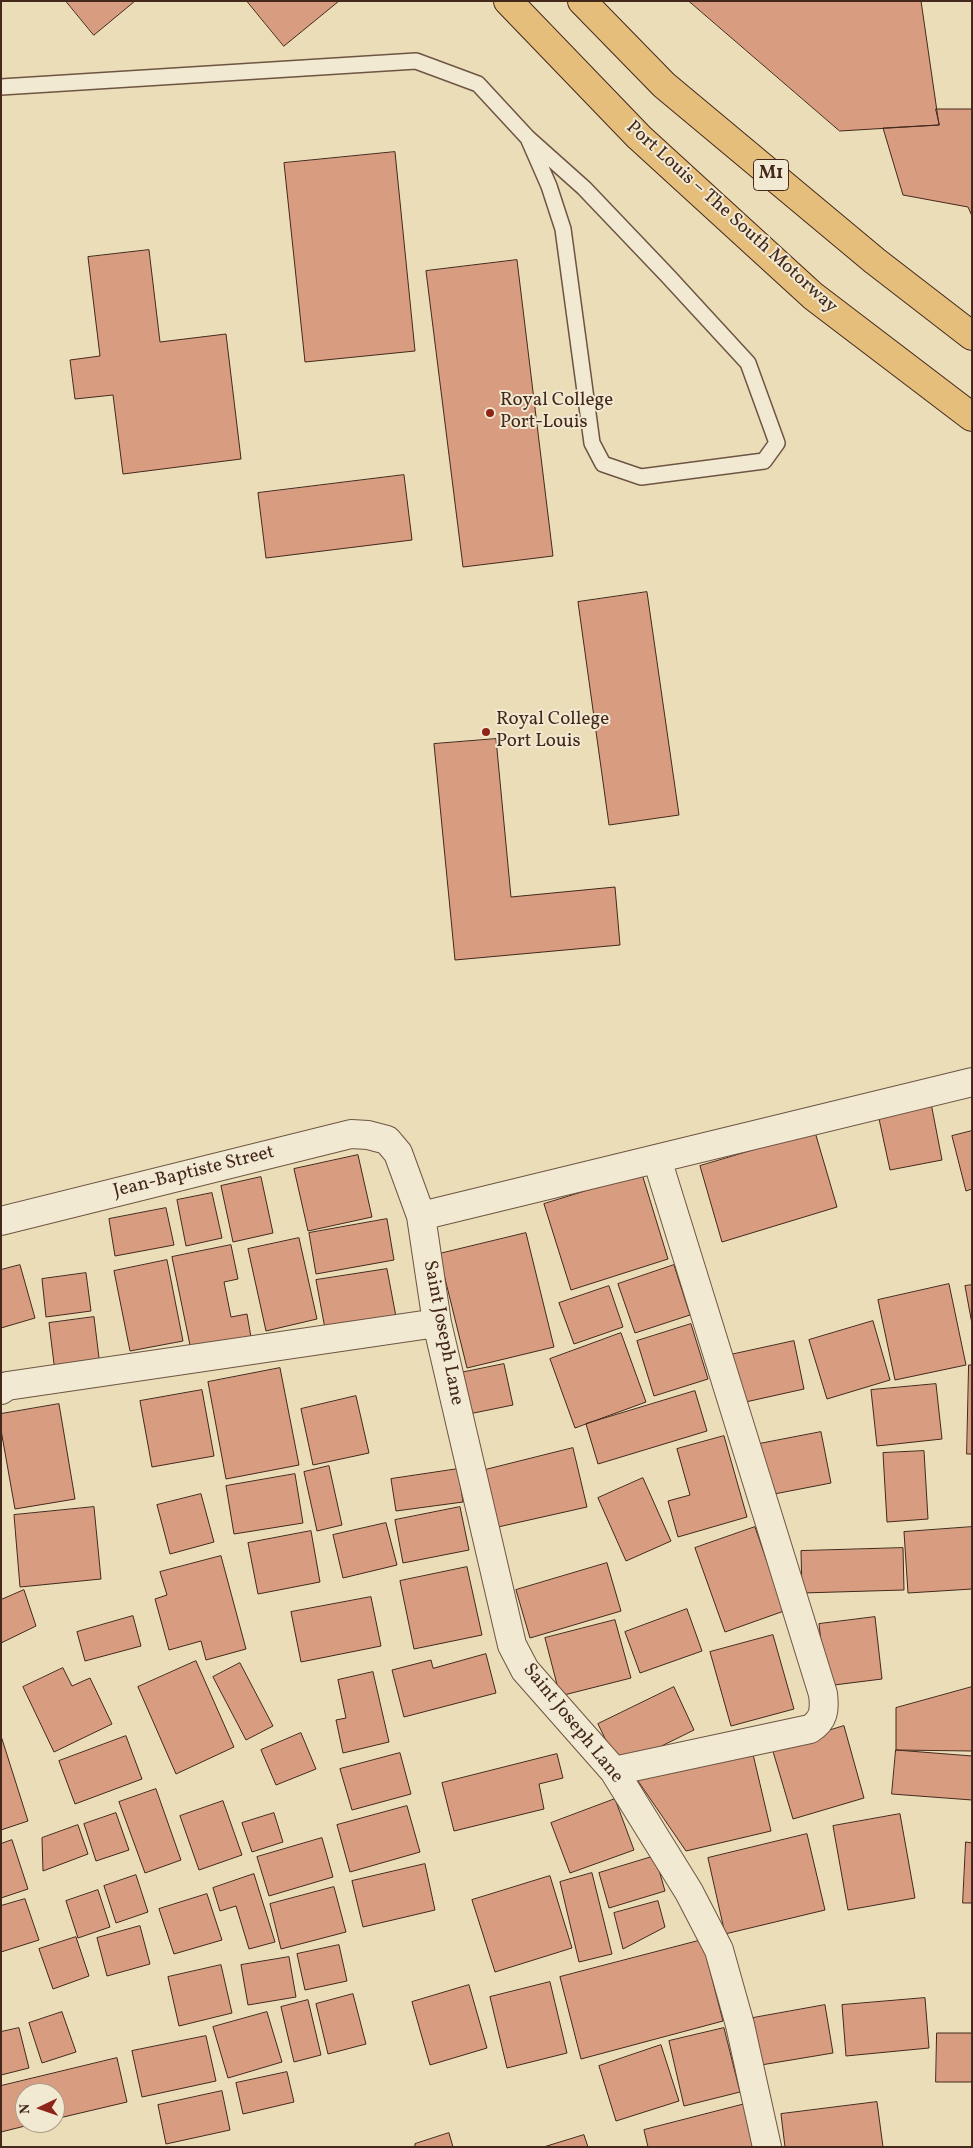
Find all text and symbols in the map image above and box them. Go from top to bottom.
street label: Port Louis – The South Motorway [621,117,841,319]
road number: M1 [754,160,788,190]
place label: Royal College Port-Louis [500,391,613,435]
marker: Royal College Port-Louis [484,407,496,419]
place label: Royal College Port Louis [496,710,609,754]
marker: Royal College Port Louis [480,726,492,738]
street label: Jean-Baptiste Street [111,1142,277,1204]
street label: Saint Joseph Lane [417,1259,467,1407]
street label: Saint Joseph Lane [517,1660,627,1788]
north arrow [15,2083,65,2133]
text: N [16,2103,35,2114]

